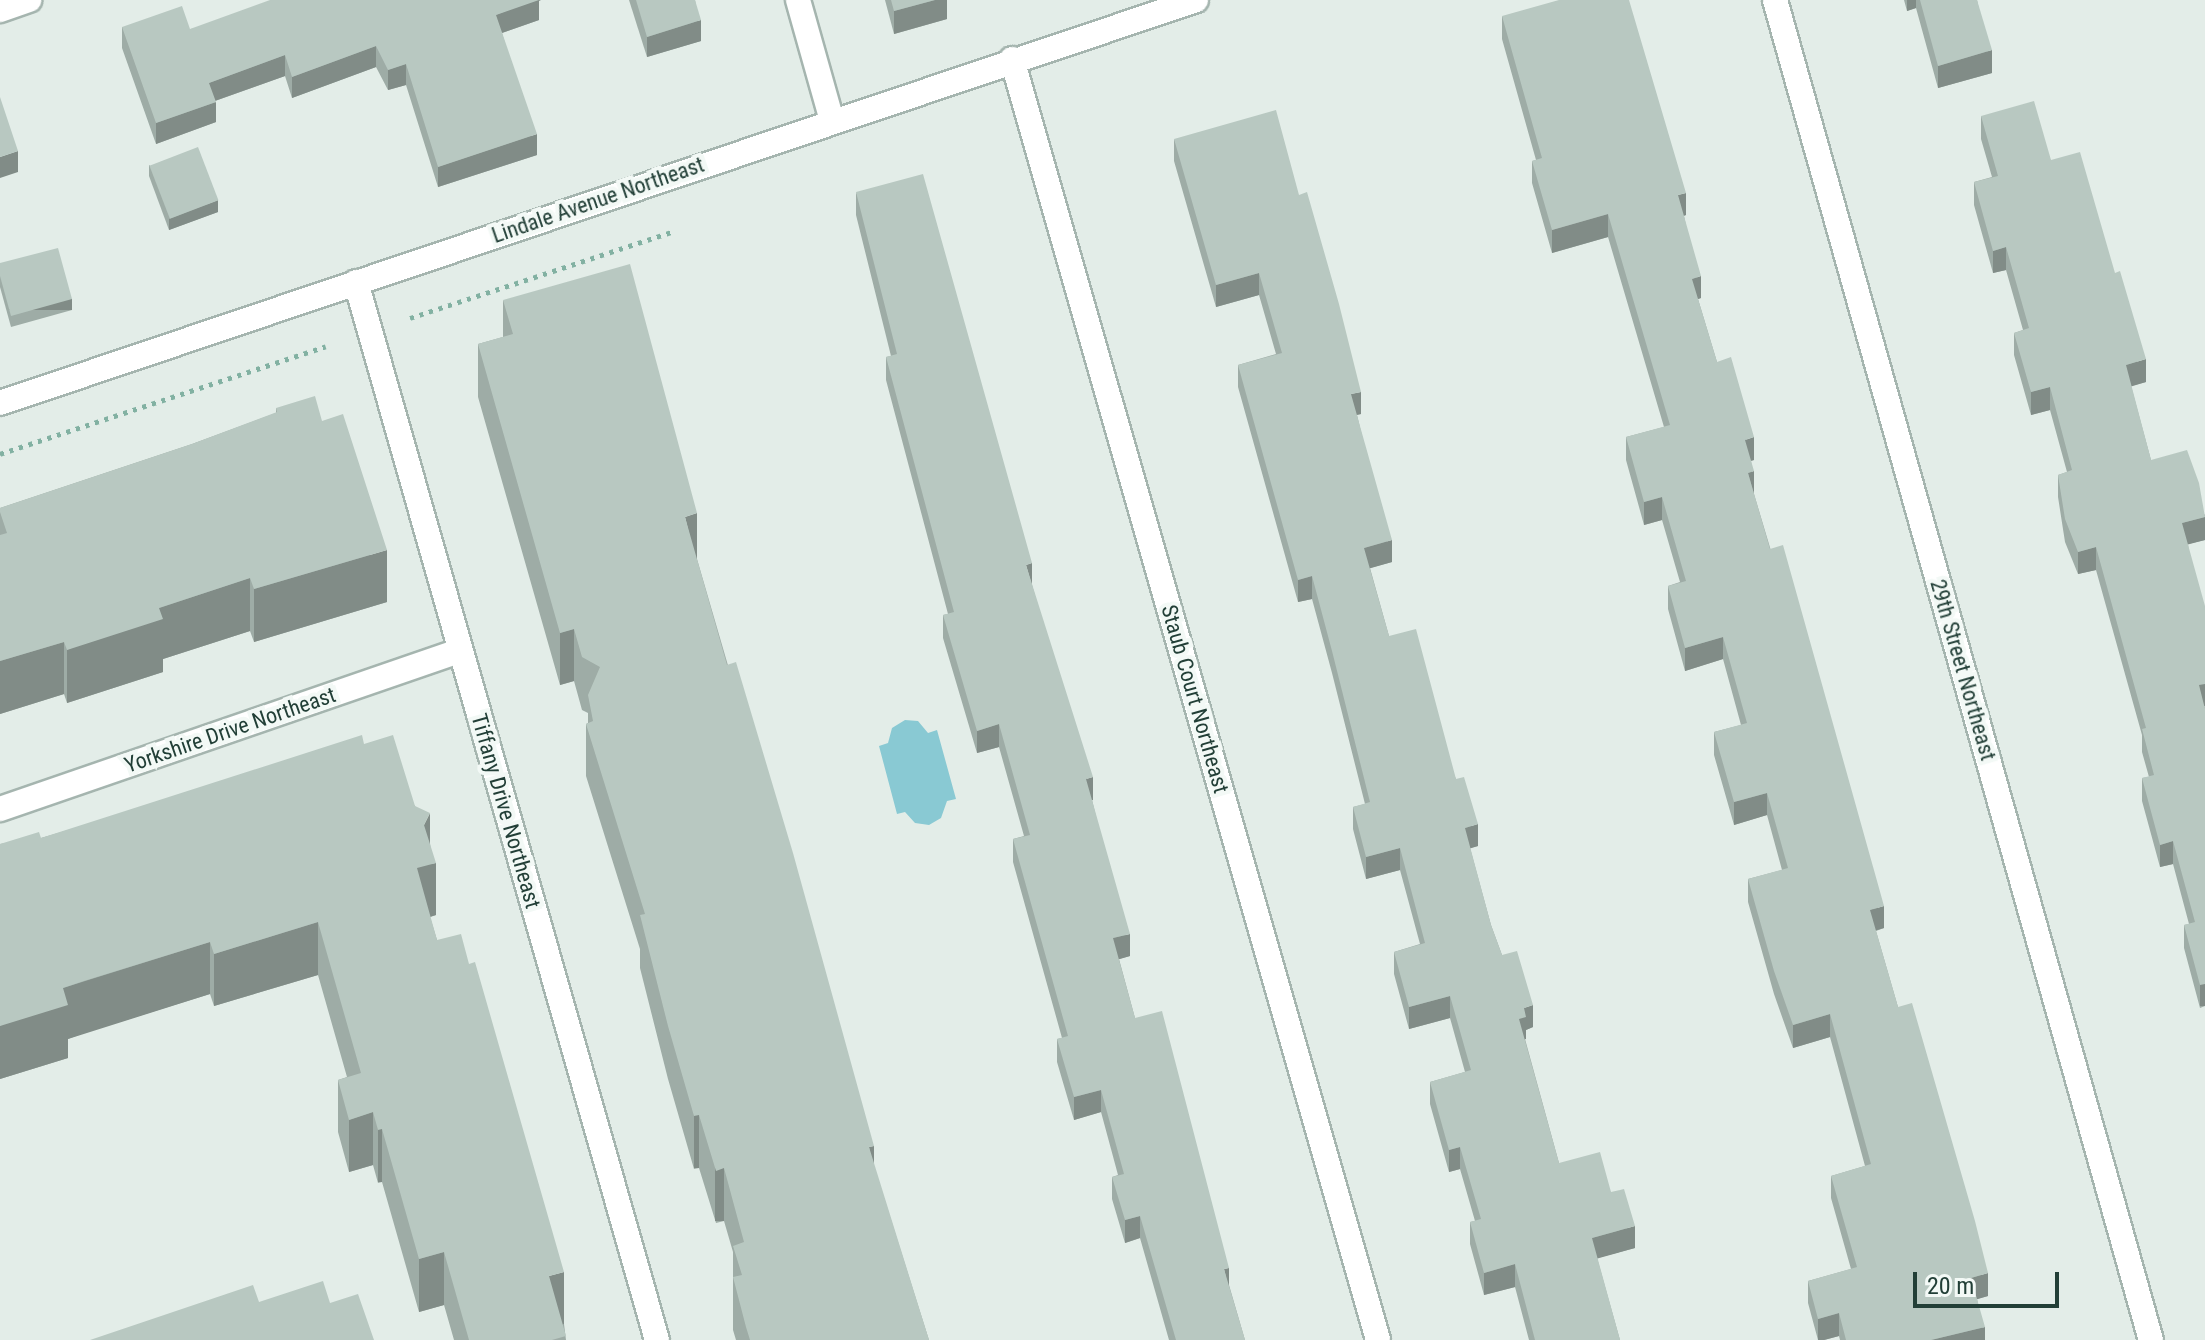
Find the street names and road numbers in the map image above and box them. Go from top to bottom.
street label: Lindale Avenue Northeast [488,151,708,249]
street label: 29th Street Northeast [1925,577,2001,763]
street label: Staub Court Northeast [1156,602,1234,796]
street label: Yorkshire Drive Northeast [121,681,339,779]
street label: Tiffany Drive Northeast [466,711,546,911]

